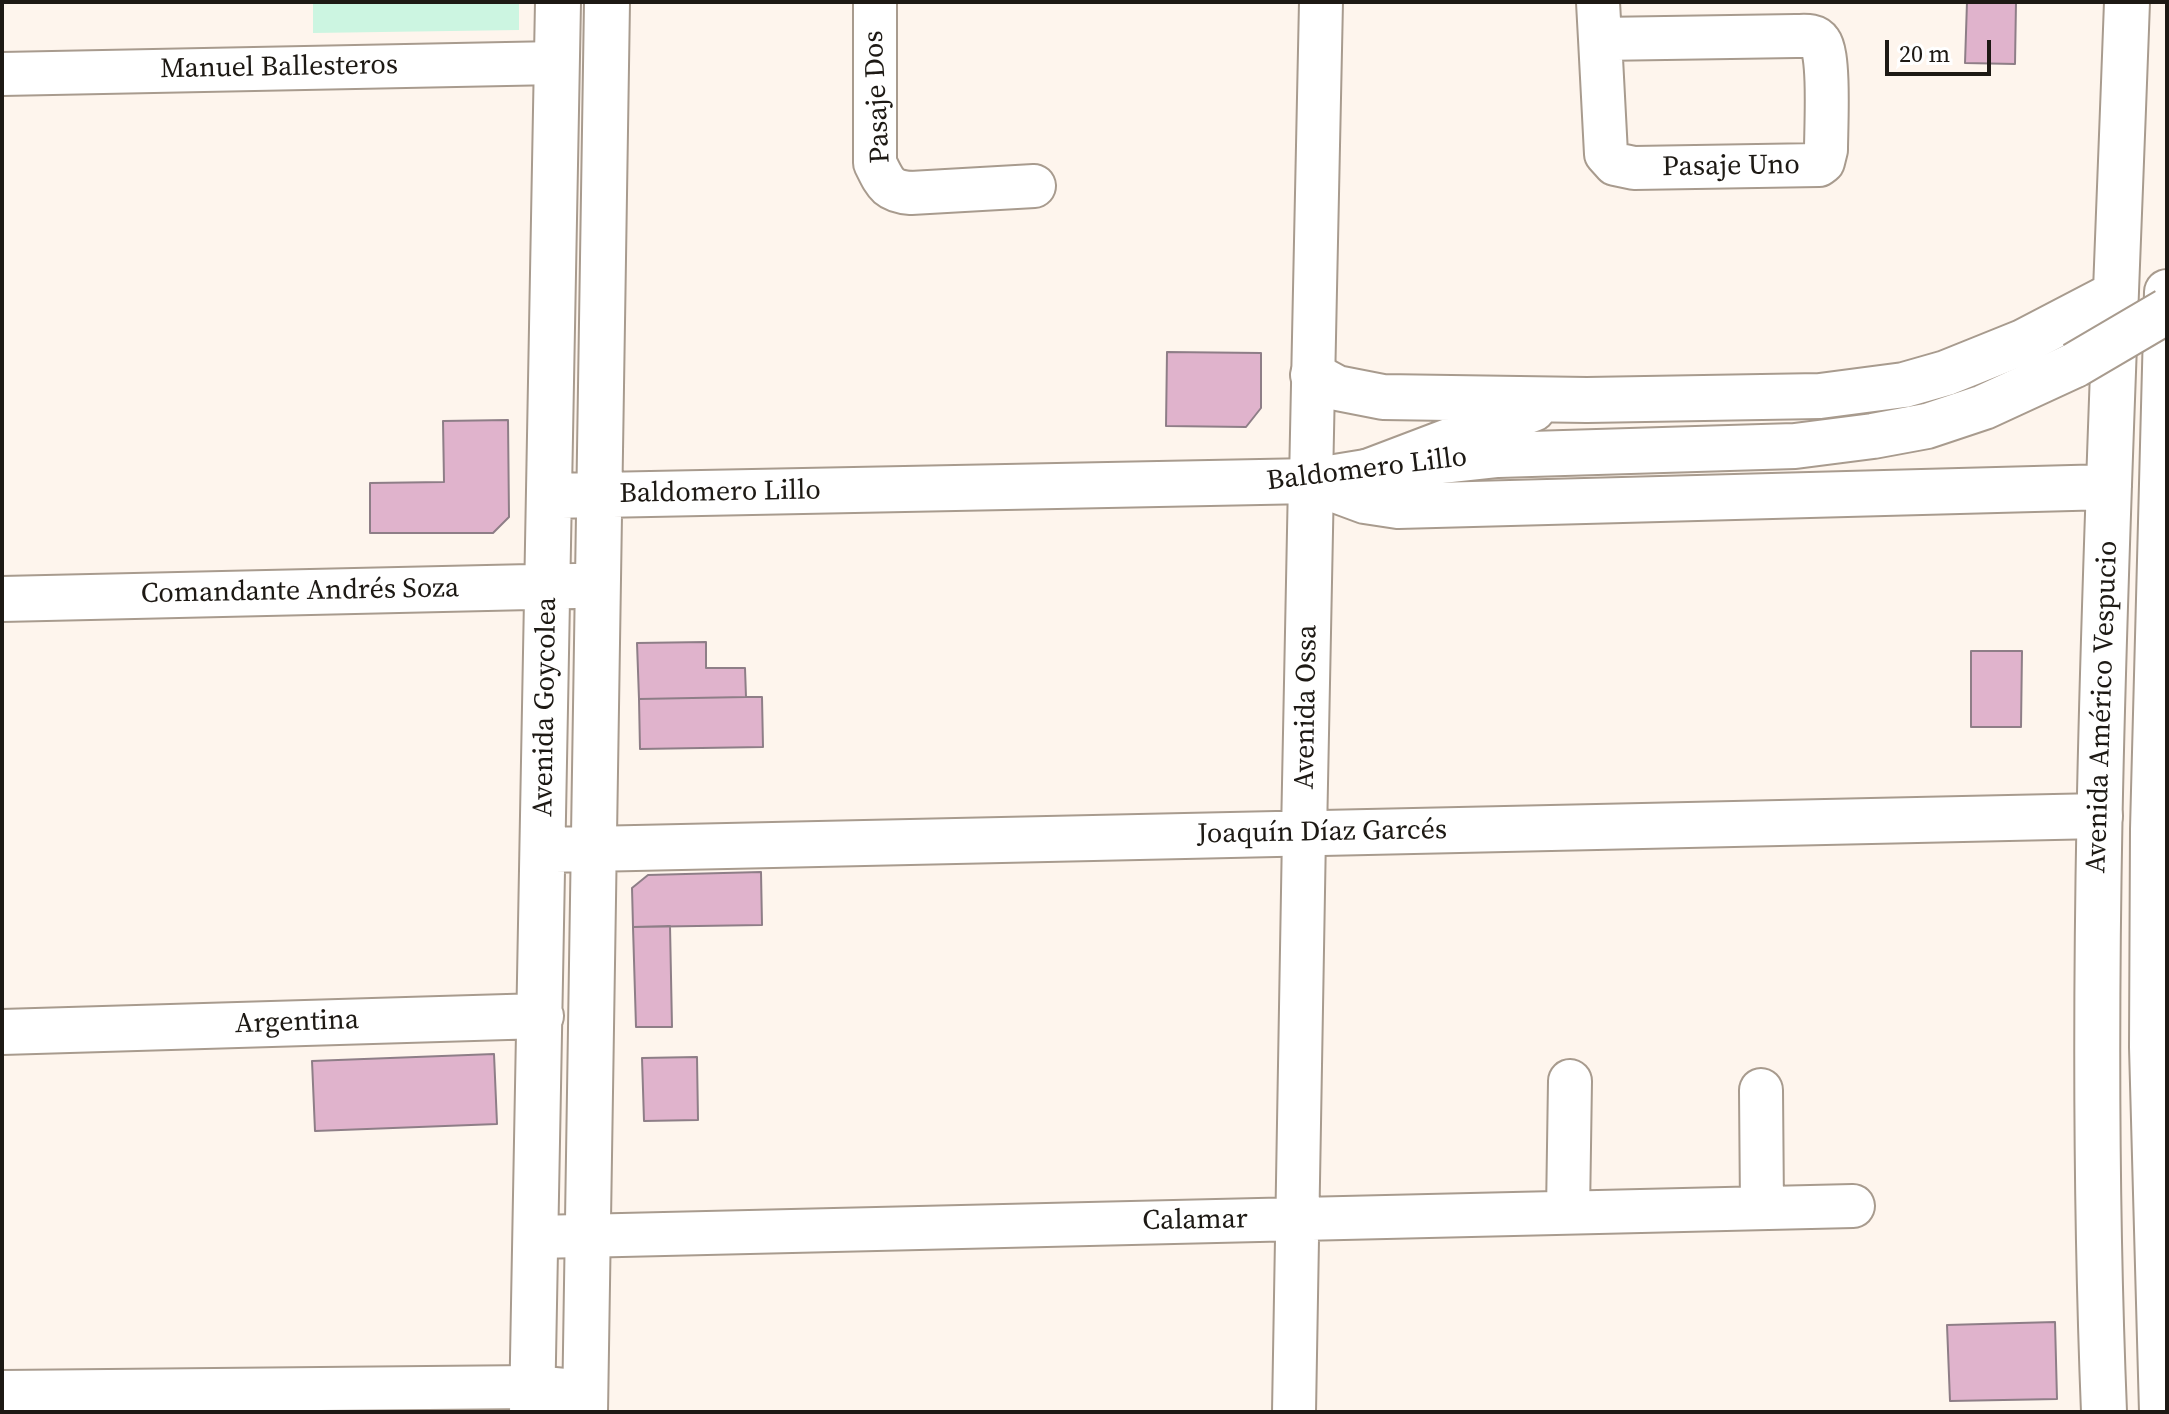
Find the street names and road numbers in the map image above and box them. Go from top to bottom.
street label: Pasaje Dos [858,30,898,164]
street label: Manuel Ballesteros [160,49,398,87]
street label: Pasaje Uno [1662,149,1800,185]
street label: Baldomero Lillo [1265,441,1469,499]
street label: Baldomero Lillo [619,474,821,512]
street label: Avenida Américo Vespucio [2080,540,2126,874]
street label: Comandante Andrés Soza [140,572,460,612]
street label: Avenida Goycolea [527,597,565,817]
street label: Avenida Ossa [1289,624,1325,790]
street label: Joaquín Díaz Garcés [1197,814,1447,852]
street label: Argentina [234,1004,360,1042]
street label: Calamar [1142,1203,1248,1239]

